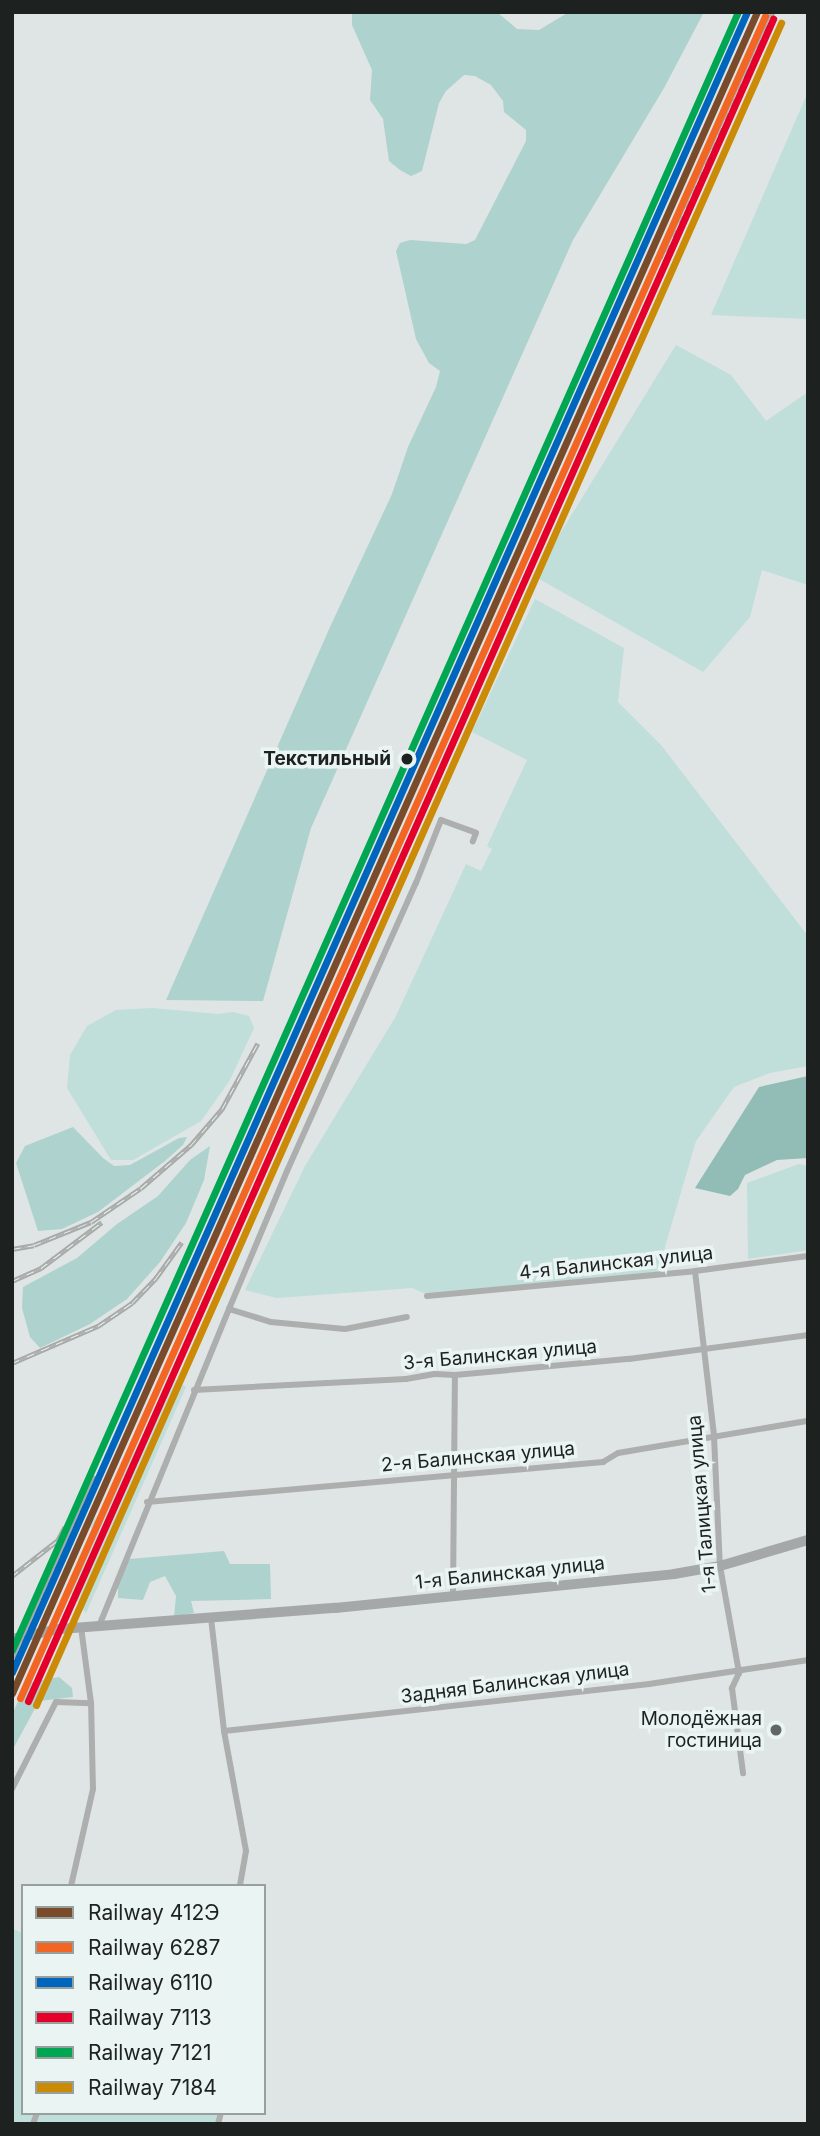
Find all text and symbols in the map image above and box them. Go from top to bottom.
place label: Текстильный [263,748,391,770]
marker: Текстильный [397,749,417,769]
street label: 4-я Балинская улица [518,1241,714,1285]
street label: 3-я Балинская улица [402,1335,598,1375]
street label: 1-я Талицкая улица [683,1414,721,1594]
street label: 2-я Балинская улица [380,1437,576,1477]
street label: 1-я Балинская улица [414,1552,606,1594]
street label: Задняя Балинская улица [399,1658,631,1708]
place label: Молодёжная гостиница [641,1708,762,1752]
marker: Молодёжная гостиница [768,1722,784,1738]
legend [21,1884,266,2115]
text: Railway 412Э [88,1900,220,1925]
text: Railway 6287 [88,1935,220,1960]
text: Railway 6110 [88,1970,213,1995]
text: Railway 7113 [88,2005,212,2030]
text: Railway 7121 [88,2040,212,2065]
text: Railway 7184 [88,2075,217,2100]

